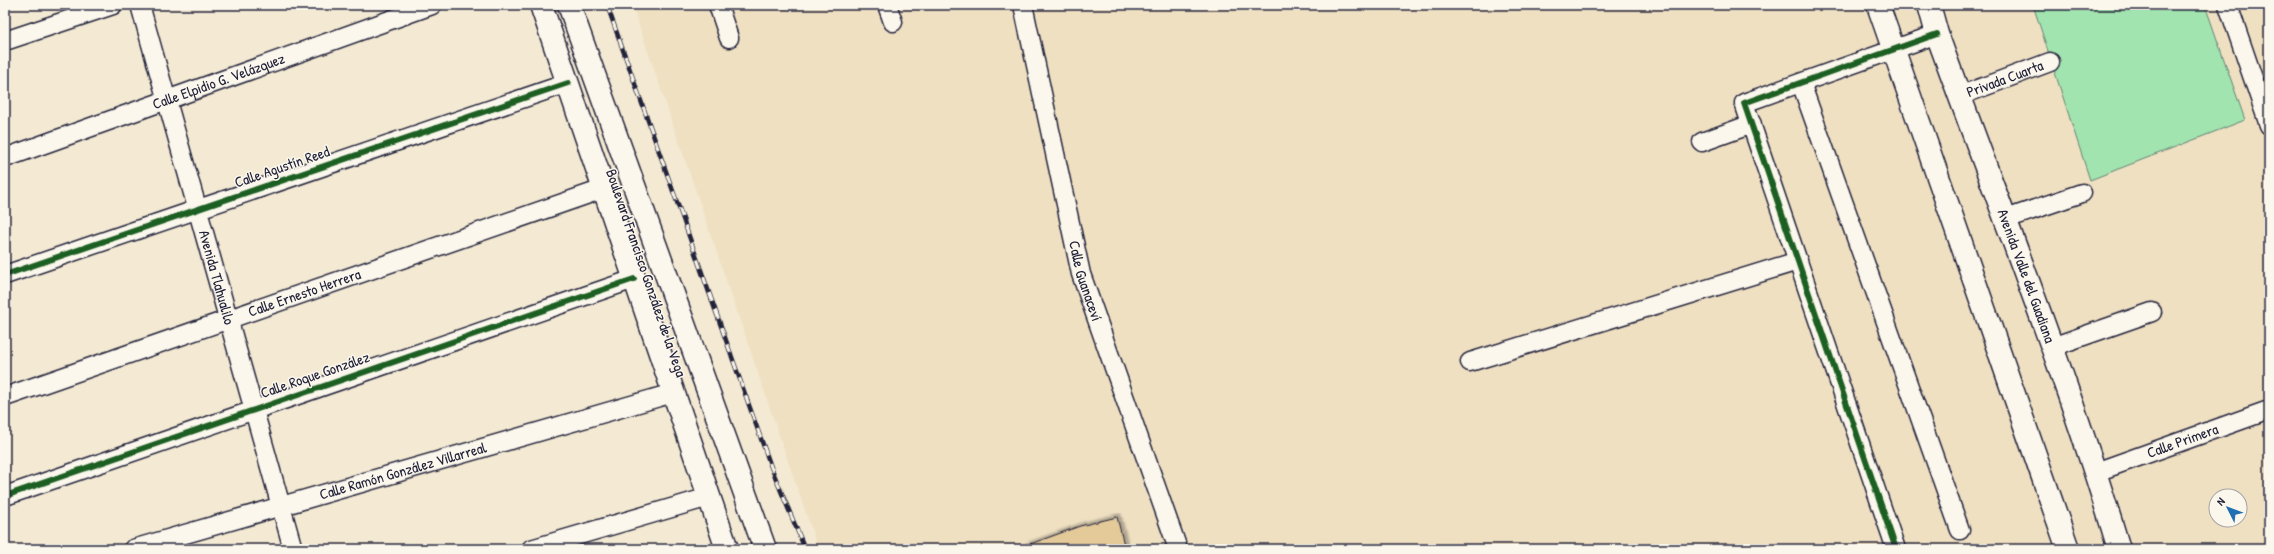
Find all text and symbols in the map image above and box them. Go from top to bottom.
street label: Calle Elpidio G. Velázquez [149,47,288,114]
street label: Privada Cuarta [1963,54,2046,102]
street label: Calle Agustín Reed [232,140,332,193]
street label: Boulevard Francisco González de la Vega [601,166,692,380]
street label: Avenida Valle del Guadiana [1992,206,2061,346]
street label: Avenida Tlahualilo [194,228,240,327]
street label: Calle Guanaceví [1064,239,1108,324]
street label: Calle Ernesto Herrera [245,263,363,322]
street label: Calle Roque González [258,346,373,403]
street label: Calle Primera [2144,418,2221,463]
street label: Calle Ramón González Villarreal [317,436,489,505]
north arrow [2208,488,2248,528]
text: N [2213,494,2228,508]

